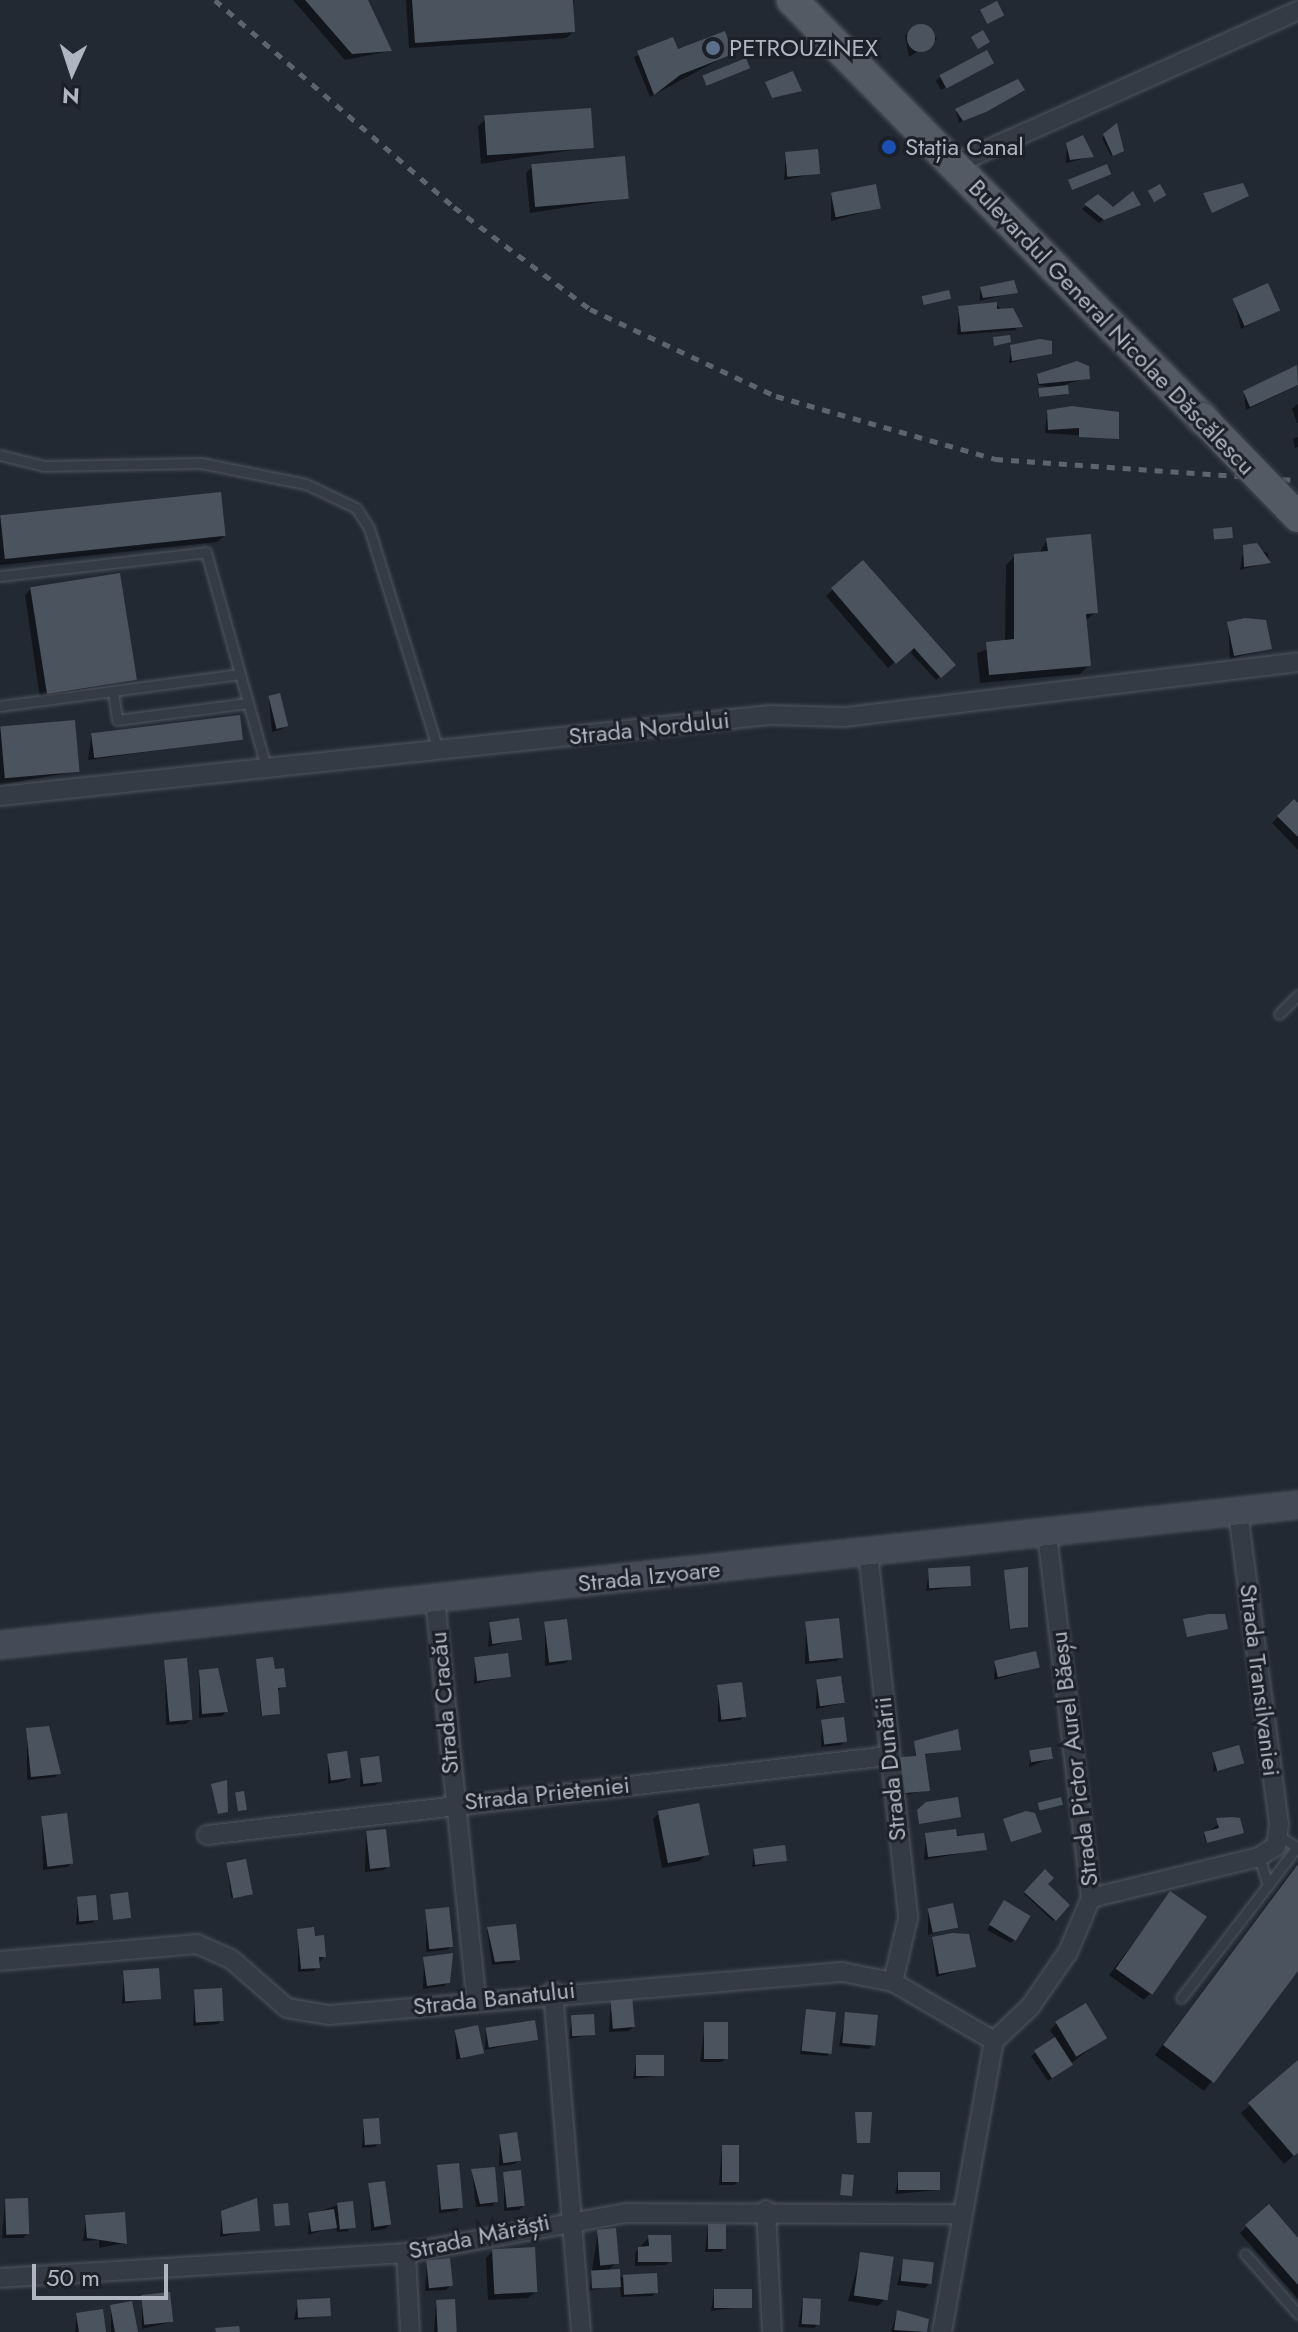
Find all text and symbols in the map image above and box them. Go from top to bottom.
north arrow [32,32,112,112]
place label: PETROUZINEX [729,34,878,62]
marker: PETROUZINEX [704,39,722,57]
text: N [61,80,80,112]
place label: Stația Canal [905,133,1024,161]
marker: Stația Canal [880,138,898,156]
street label: Bulevardul General Nicolae Dăscălescu [963,173,1261,481]
street label: Strada Nordului [567,705,731,751]
street label: Strada Izvoare [576,1554,722,1598]
street label: Strada Transilvaniei [1234,1582,1286,1778]
street label: Strada Cracău [423,1630,465,1776]
street label: Strada Pictor Aurel Băeșu [1044,1630,1104,1888]
street label: Strada Dunării [868,1695,912,1843]
street label: Strada Prieteniei [463,1770,631,1816]
street label: Strada Banatului [411,1975,577,2021]
street label: Strada Mărăști [406,2207,552,2265]
scale bar [36,2248,172,2298]
text: 50 m [46,2260,100,2295]

